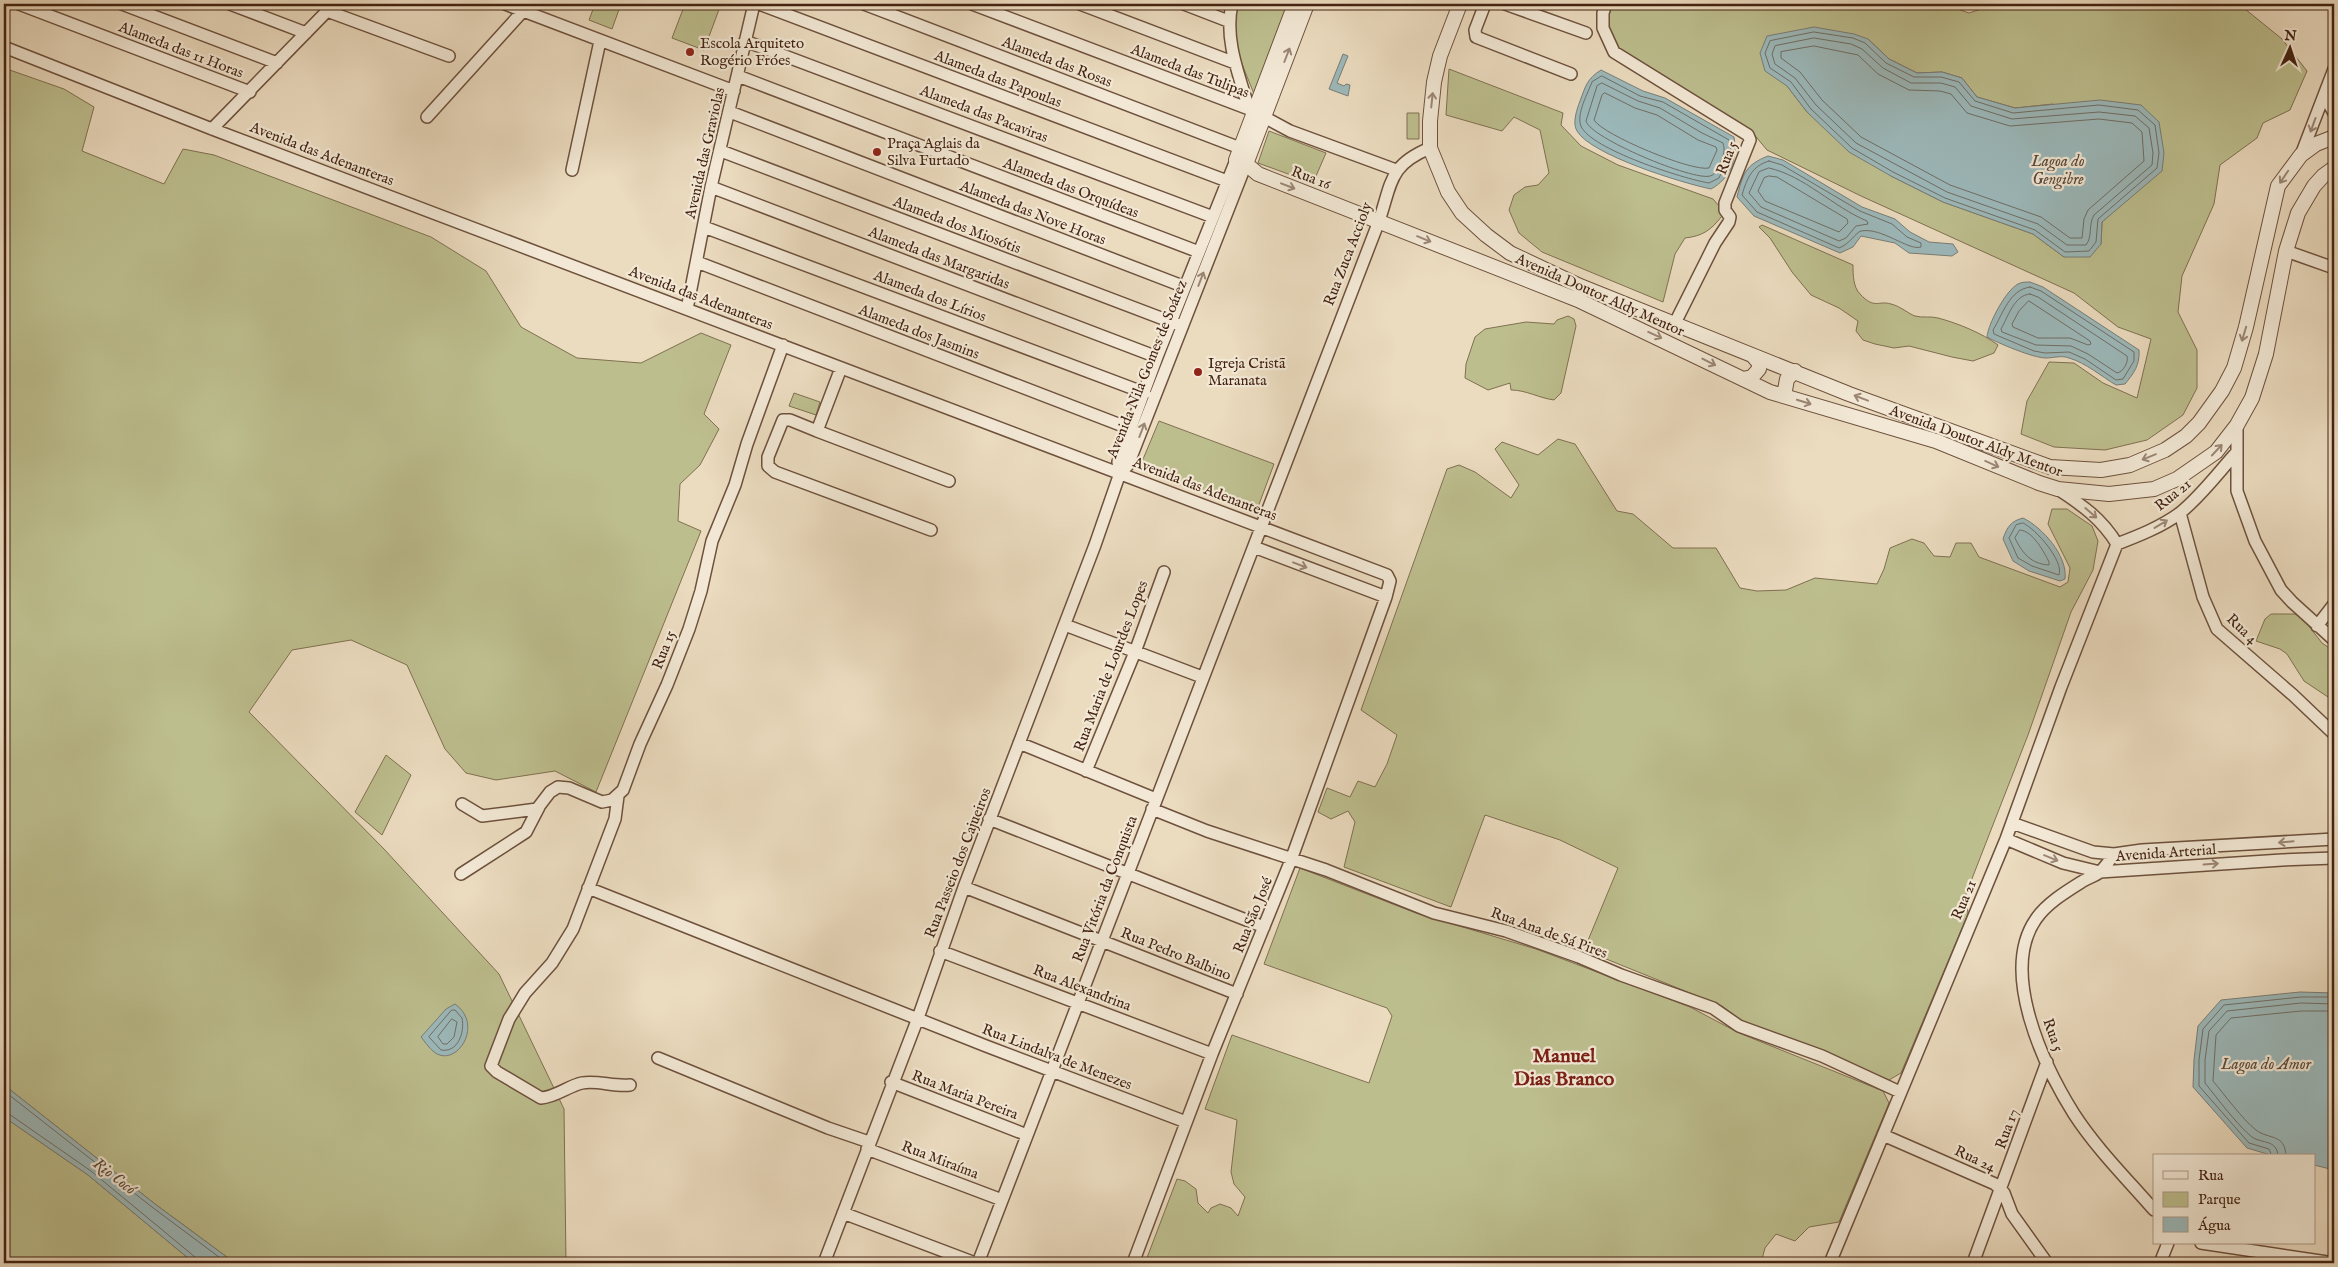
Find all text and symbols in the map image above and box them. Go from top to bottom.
street label: Alameda das 11 Horas [115,17,246,83]
north arrow [2266,22,2316,72]
text: N [2283,27,2297,45]
street label: Alameda das Rosas [998,32,1115,92]
place label: Escola Arquiteto Rogério Fróes [700,34,804,70]
street label: Alameda das Tulipas [1127,39,1252,102]
marker: Escola Arquiteto Rogério Fróes [684,46,696,58]
street label: Alameda das Papoulas [931,46,1064,112]
one-way arrow [1283,48,1292,63]
street label: Alameda das Pacaviras [916,80,1051,147]
street label: Avenida das Graviolas [680,85,729,222]
one-way arrow [1427,92,1437,108]
street label: Avenida das Adenanteras [246,117,397,190]
one-way arrow [2307,117,2317,132]
place label: Praça Aglais da Silva Furtado [887,134,980,170]
street label: Rua 5 [1712,138,1742,177]
marker: Praça Aglais da Silva Furtado [871,146,883,158]
water label: Lagoa do Gengibre [2030,152,2085,190]
street label: Alameda das Orquídeas [1000,153,1141,223]
street label: Rua 16 [1289,162,1334,194]
one-way arrow [2279,170,2289,184]
street label: Alameda das Nove Horas [956,176,1109,250]
one-way arrow [1281,183,1296,192]
street label: Alameda dos Miosótis [889,191,1024,258]
street label: Rua Zuca Accioly [1319,199,1377,309]
street label: Alameda das Margaridas [865,222,1012,294]
one-way arrow [1416,235,1431,244]
street label: Avenida Doutor Aldy Mentor [1512,249,1688,341]
street label: Avenida das Adenanteras [625,261,776,334]
street label: Alameda dos Lírios [870,265,989,326]
one-way arrow [1197,272,1206,287]
street label: Avenida Nila Gomes de Soárez [1102,277,1191,462]
street label: Alameda dos Jasmins [855,300,982,364]
one-way arrow [2238,325,2248,341]
one-way arrow [1647,331,1662,341]
place label: Igreja Cristã Maranata [1208,354,1286,390]
one-way arrow [1701,358,1716,367]
marker: Igreja Cristã Maranata [1192,366,1204,378]
one-way arrow [1853,393,1869,402]
one-way arrow [1796,398,1812,408]
street label: Avenida Doutor Aldy Mentor [1886,400,2066,481]
one-way arrow [1138,423,1147,438]
one-way arrow [2211,443,2223,456]
street label: Avenida das Adenanteras [1129,452,1280,525]
one-way arrow [2142,453,2157,463]
one-way arrow [1984,459,1999,469]
street label: Rua 21 [2151,475,2195,515]
one-way arrow [2085,507,2098,518]
one-way arrow [2154,518,2168,528]
one-way arrow [1292,561,1307,570]
street label: Rua Maria de Lourdes Lopes [1070,578,1152,754]
street label: Rua 4 [2222,610,2262,649]
street label: Rua 15 [648,627,680,672]
street label: Rua Passeio dos Cajueiros [921,785,995,941]
street label: Rua Vitória da Conquista [1068,812,1142,965]
one-way arrow [2278,837,2294,847]
street label: Avenida Arterial [2114,840,2218,866]
one-way arrow [2043,854,2058,863]
one-way arrow [2203,860,2219,869]
street label: Rua São José [1229,874,1277,956]
street label: Rua 21 [1947,877,1981,923]
street label: Rua Ana de Sá Pires [1488,903,1610,963]
street label: Rua Pedro Balbino [1118,923,1234,985]
street label: Rua Alexandrina [1030,961,1134,1016]
street label: Rua 5 [2038,1016,2068,1055]
street label: Rua Lindalva de Menezes [979,1020,1135,1094]
district label: Manuel Dias Branco [1514,1044,1615,1092]
water label: Lagoa do Amor [2220,1055,2313,1075]
street label: Rua Maria Pereira [909,1066,1021,1124]
street label: Rua 17 [1991,1106,2023,1152]
street label: Rua Miraíma [899,1137,982,1184]
street label: Rua 24 [1951,1141,1999,1177]
water label: Rio Cocó [89,1154,141,1201]
legend [2153,1154,2316,1244]
text: Rua [2198,1166,2224,1185]
text: Parque [2198,1190,2241,1209]
text: Água [2197,1216,2231,1235]

